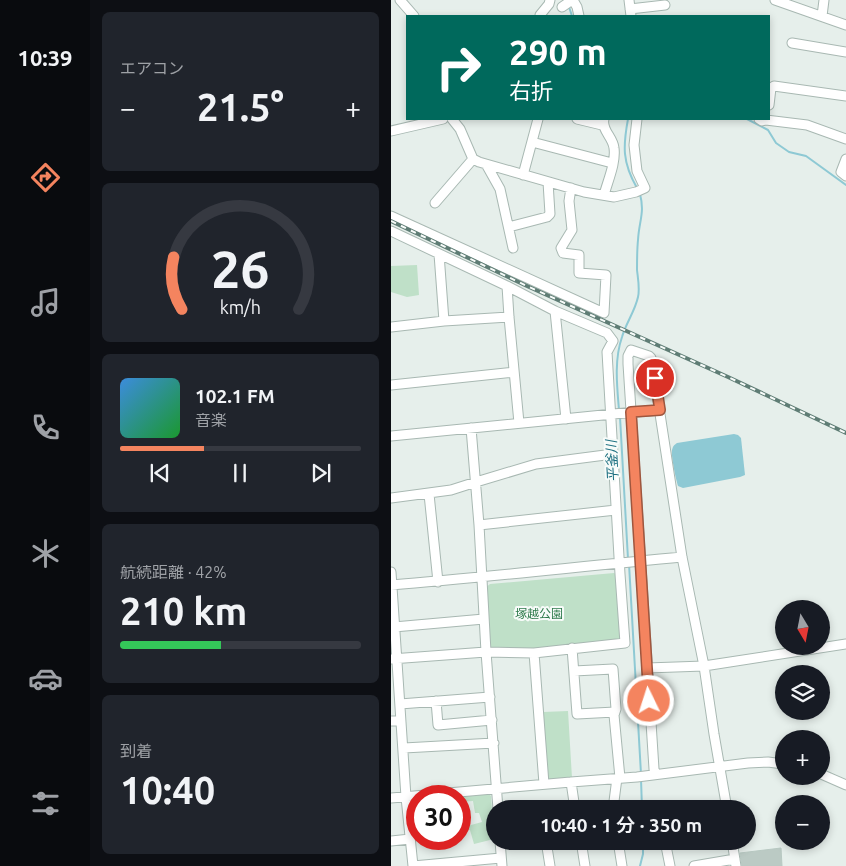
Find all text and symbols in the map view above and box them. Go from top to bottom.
text: 290 m [509,32,607,72]
icon: right [426,35,491,100]
text: 10:39 [17,45,73,70]
text: エアコン [120,59,184,77]
text: 右折 [509,78,553,103]
text: 21.5° [197,86,284,128]
text: − [120,92,136,123]
text: + [345,92,361,123]
icon: directions [28,160,63,195]
text: 26 [211,240,270,298]
icon: music [28,285,63,320]
text: km/h [220,297,261,317]
pin [634,357,676,399]
icon: arrive [641,364,669,392]
text: 102.1 FM [195,385,275,407]
icon: phone [28,410,63,445]
text: 音楽 [195,411,227,429]
water label: 平釜川 [603,438,621,482]
icon: previous [146,459,174,487]
icon: pause [226,459,254,487]
icon: next [307,459,335,487]
icon: climate [28,536,63,571]
text: 航続距離 · 42% [120,563,227,581]
text: 210 km [120,590,247,632]
north arrow [775,600,830,655]
map controls [775,600,830,850]
park label: 塚越公園 [515,607,563,620]
icon: car [28,661,63,696]
button: layers [775,665,830,720]
position arrow [622,674,674,726]
button: + [775,730,830,785]
text: 到着 [120,742,152,760]
text: 10:40 [120,769,215,811]
speed limit sign: 30 [406,785,471,850]
icon: filters [28,786,63,821]
button: − [775,795,830,850]
text: 10:40 · 1 分 · 350 m [540,814,702,836]

